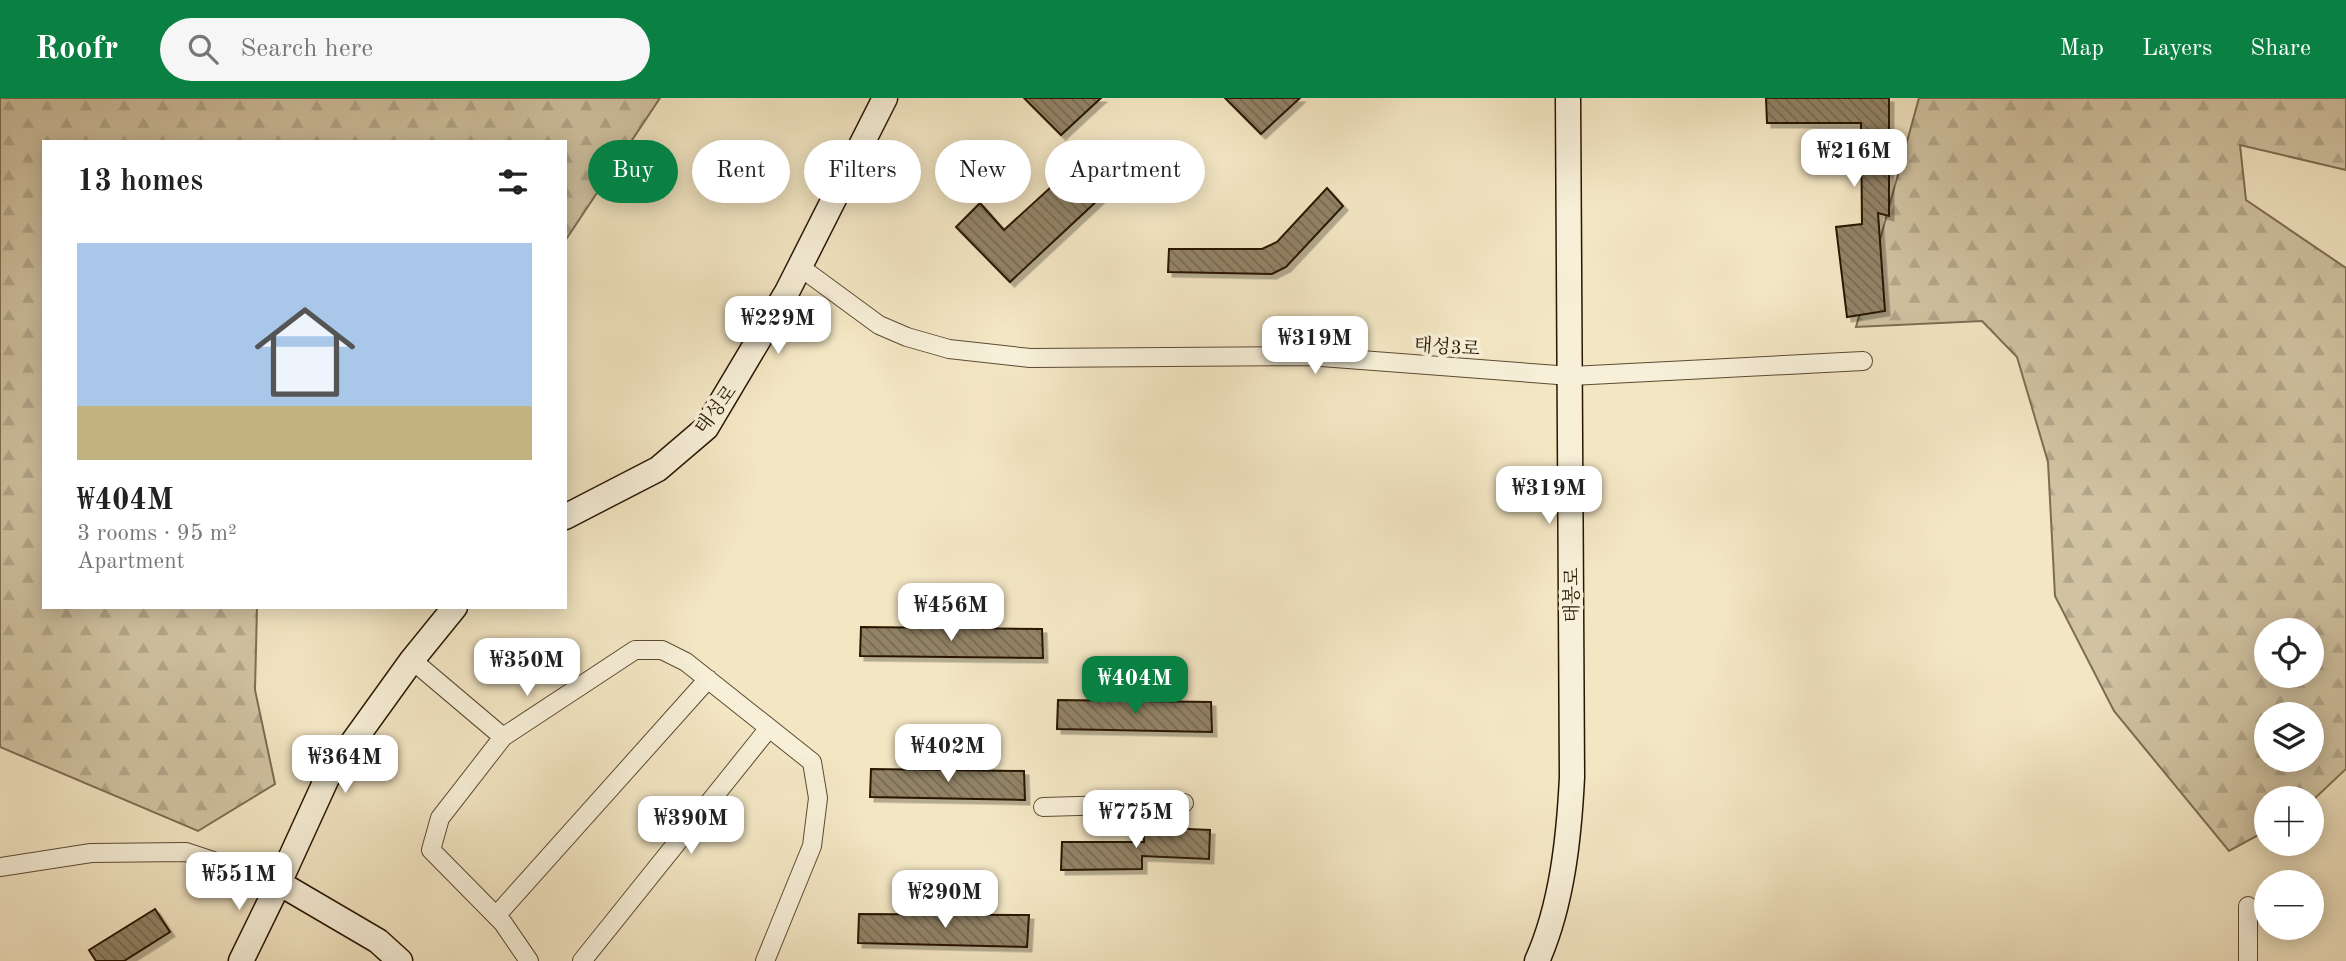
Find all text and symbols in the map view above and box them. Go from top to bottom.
search box [160,18,650,81]
icon: search [184,30,222,68]
text: Roofr [35,33,118,66]
text: Search here [240,36,373,62]
text: Map [2060,37,2104,61]
text: Layers [2142,37,2212,61]
text: Share [2250,37,2311,61]
pin: ₩216M [1805,130,1903,189]
chip: Buy [588,140,678,203]
chip: Rent [692,140,790,203]
chip: Filters [804,140,921,203]
chip: New [935,140,1031,203]
chip: Apartment [1045,140,1205,203]
text: ₩216M [1817,140,1891,163]
icon: filters [494,163,532,201]
text: 13 homes [77,167,203,197]
icon: home [242,289,368,415]
pin: ₩229M [729,296,827,356]
text: ₩229M [741,307,815,330]
pin: ₩319M [1266,316,1364,376]
text: ₩319M [1278,327,1352,350]
street label: 태성3로 [1413,335,1481,360]
street label: 태성로 [691,382,741,438]
pin: ₩319M [1500,466,1598,526]
text: ₩319M [1512,477,1586,500]
text: ₩404M [77,486,174,516]
text: 3 rooms · 95 m² [77,522,237,545]
text: Apartment [77,550,185,573]
street label: 태봉로 [1561,567,1583,623]
pin: ₩456M [902,584,1000,643]
text: ₩456M [914,594,988,617]
map controls [2254,618,2324,940]
button: locate [2254,618,2324,688]
pin: ₩350M [478,638,576,698]
text: ₩350M [490,649,564,672]
pin: ₩404M [1086,656,1184,716]
text: ₩404M [1098,667,1172,690]
button: layers [2254,702,2324,772]
pin: ₩402M [899,724,997,784]
text: ₩402M [911,735,985,758]
pin: ₩364M [296,736,394,795]
text: ₩364M [308,746,382,769]
button: + [2254,786,2324,856]
pin: ₩775M [1087,790,1185,850]
pin: ₩390M [642,796,740,856]
text: ₩775M [1099,801,1173,824]
text: ₩390M [654,807,728,830]
pin: ₩551M [190,852,288,912]
text: ₩551M [202,863,276,886]
pin: ₩290M [896,870,994,930]
button: − [2254,870,2324,940]
text: ₩290M [908,881,982,904]

